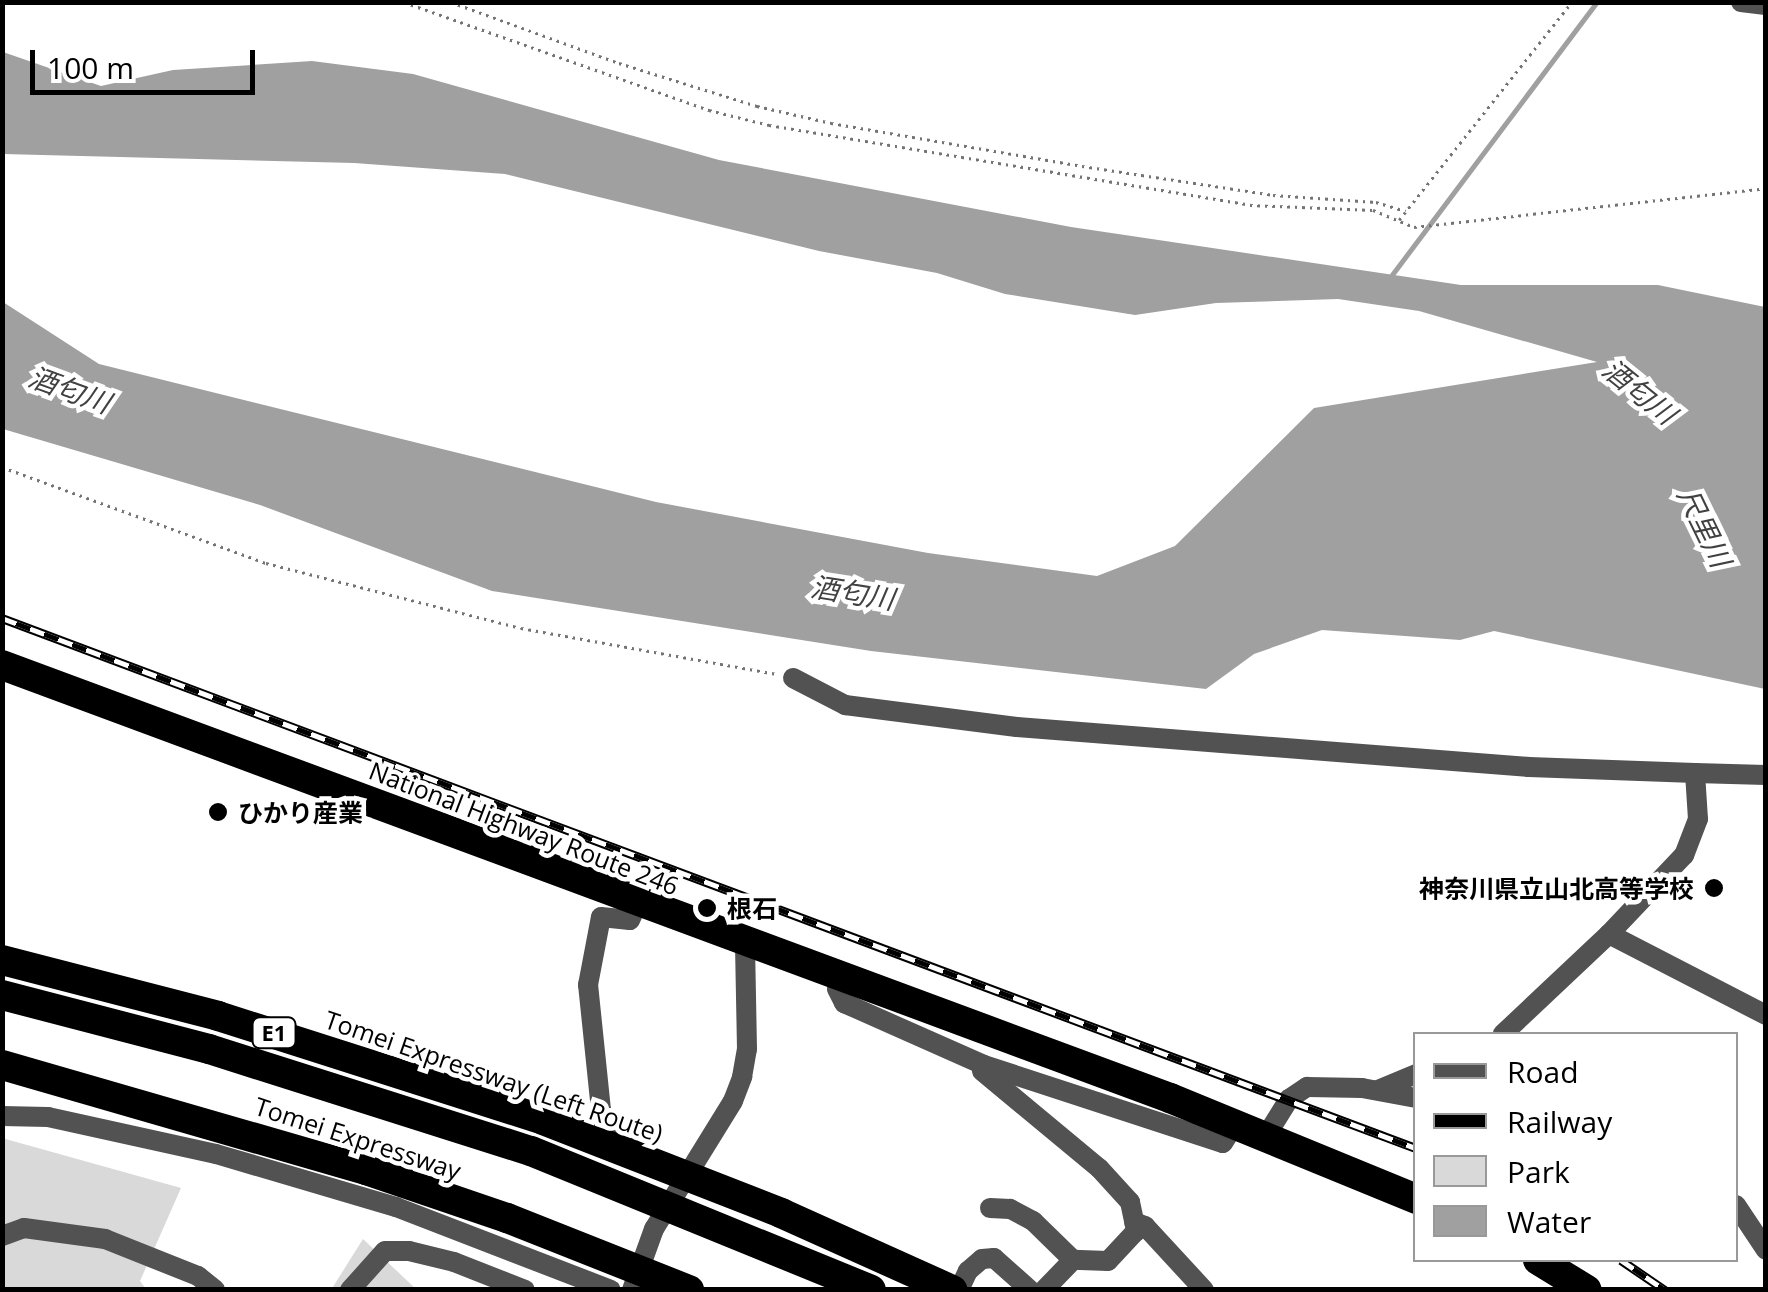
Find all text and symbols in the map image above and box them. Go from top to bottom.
scale bar [35,30,260,92]
text: 100 m [47,47,134,88]
water label: 酒匂川 [1597,352,1683,430]
water label: 酒匂川 [25,359,115,419]
water label: 尺里川 [1671,482,1739,572]
water label: 酒匂川 [809,569,897,615]
street label: National Highway Route 246 [365,755,683,901]
place label: ひかり産業 [238,797,363,827]
marker: ひかり産業 [207,801,229,823]
place label: 神奈川県立山北高等学校 [1419,873,1694,903]
marker: 神奈川県立山北高等学校 [1703,877,1725,899]
place label: 根石 [727,893,777,923]
marker: 根石 [696,897,718,919]
street label: Tomei Expressway (Left Route) [321,1004,667,1148]
road number: E1 [252,1016,296,1050]
legend [1413,1032,1738,1262]
text: Road [1507,1051,1579,1092]
street label: Tomei Expressway [251,1091,465,1185]
text: Railway [1507,1101,1612,1142]
text: Park [1507,1151,1570,1192]
text: Water [1507,1201,1591,1242]

